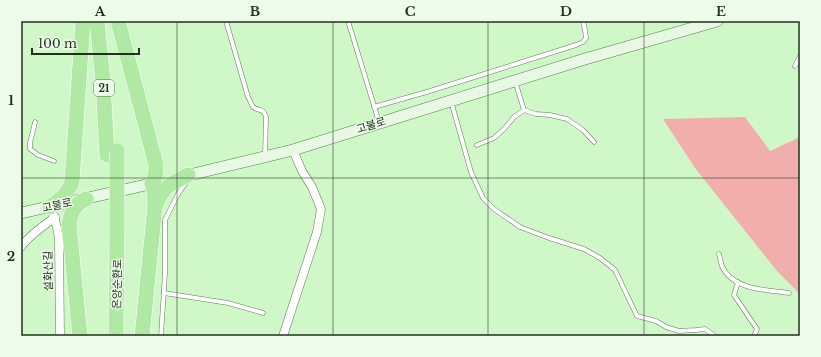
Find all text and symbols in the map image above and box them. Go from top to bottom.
text: A [94,3,106,20]
text: B [250,3,260,20]
text: C [405,3,416,20]
text: D [560,3,572,20]
text: E [716,3,726,20]
scale bar [32,30,139,56]
text: 100 m [38,36,77,51]
road number: 21 [94,80,114,96]
text: 1 [8,92,14,109]
street label: 고불로 [354,114,388,136]
street label: 고불로 [41,195,73,215]
text: 2 [7,248,15,265]
street label: 설화산길 [41,251,55,291]
street label: 온양순환로 [110,259,124,309]

